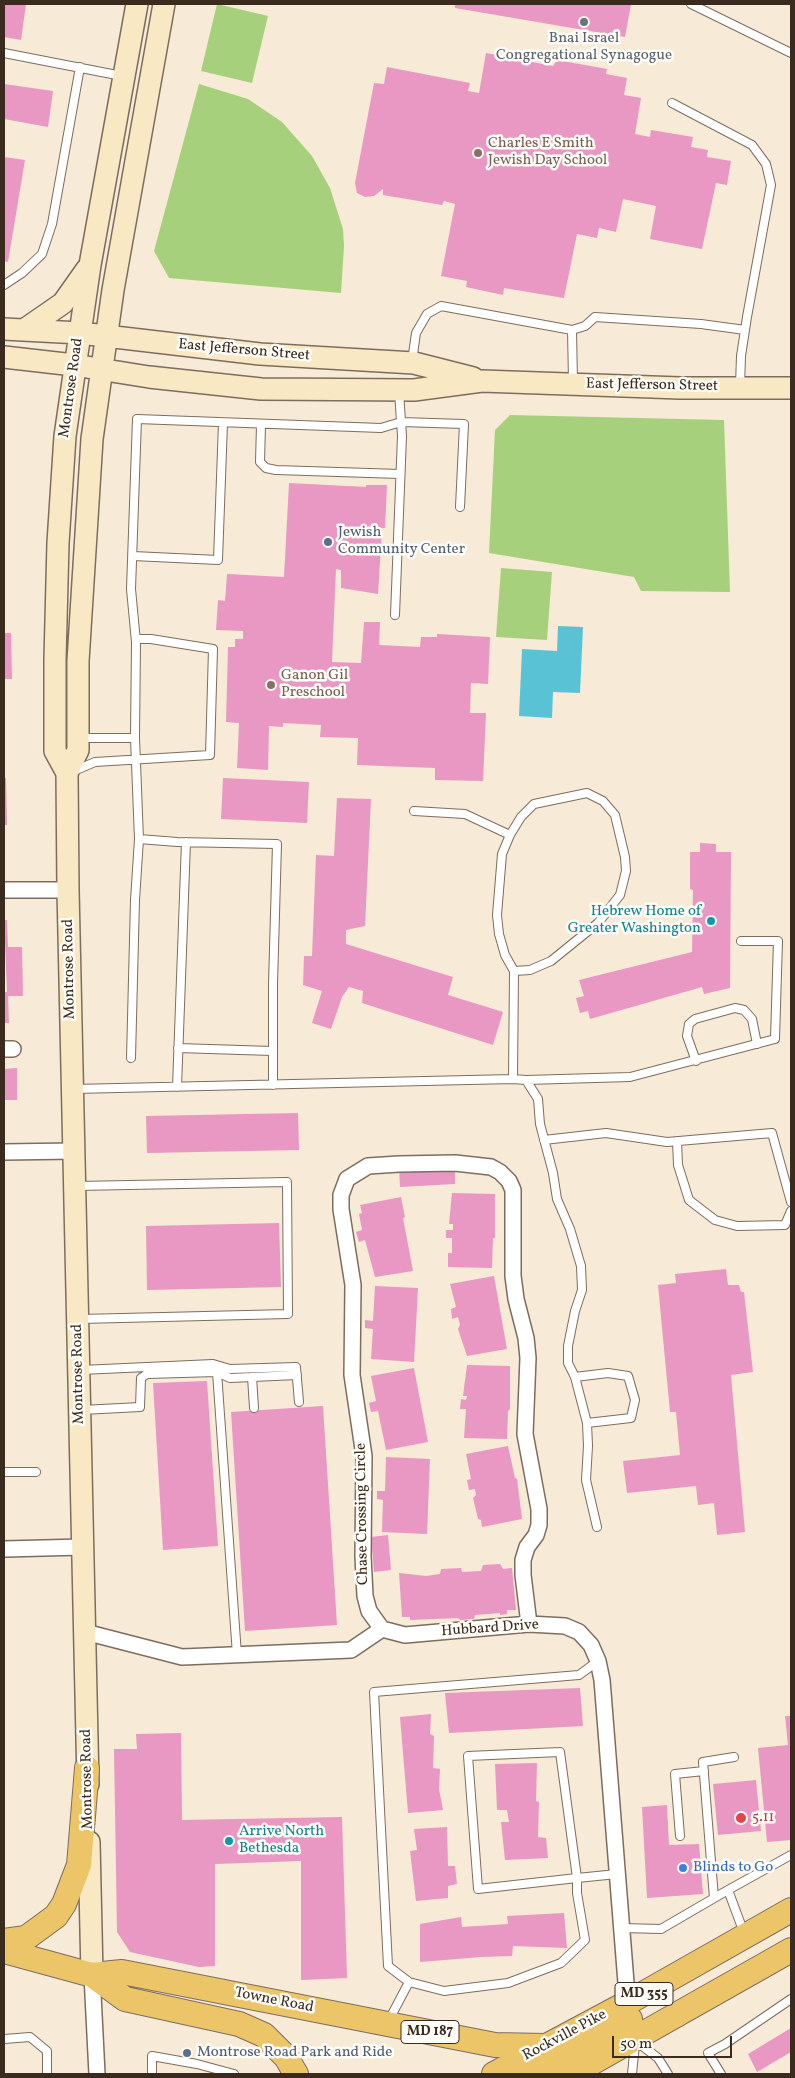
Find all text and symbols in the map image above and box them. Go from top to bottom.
marker: Bnai Israel Congregational Synagogue [578,16,590,28]
place label: Bnai Israel Congregational Synagogue [496,30,672,65]
place label: Charles E Smith Jewish Day School [488,135,607,170]
marker: Charles E Smith Jewish Day School [472,147,484,159]
street label: East Jefferson Street [177,336,311,366]
street label: Montrose Road [56,337,88,439]
street label: East Jefferson Street [586,376,718,396]
place label: Jewish Community Center [338,524,465,559]
marker: Jewish Community Center [322,536,334,548]
place label: Ganon Gil Preschool [281,667,348,702]
marker: Ganon Gil Preschool [265,679,277,691]
place label: Hebrew Home of Greater Washington [568,903,701,938]
marker: Hebrew Home of Greater Washington [705,915,717,927]
street label: Montrose Road [60,919,80,1019]
street label: Montrose Road [69,1324,89,1424]
street label: Chase Crossing Circle [353,1443,373,1585]
street label: Hubbard Drive [441,1617,539,1641]
street label: Montrose Road [78,1729,98,1829]
place label: 5.11 [752,1809,774,1827]
marker: 5.11 [734,1811,748,1825]
place label: Arrive North Bethesda [239,1823,324,1858]
marker: Arrive North Bethesda [223,1835,235,1847]
place label: Blinds to Go [693,1859,773,1877]
marker: Blinds to Go [677,1862,689,1874]
road number: MD 355 [615,1982,673,2006]
street label: Towne Road [233,1985,315,2017]
street label: Rockville Pike [520,2006,610,2066]
road number: MD 187 [401,2020,459,2044]
scale bar [615,2026,735,2058]
text: 50 m [620,2034,652,2055]
place label: Montrose Road Park and Ride [197,2044,392,2062]
marker: Montrose Road Park and Ride [181,2047,193,2059]

